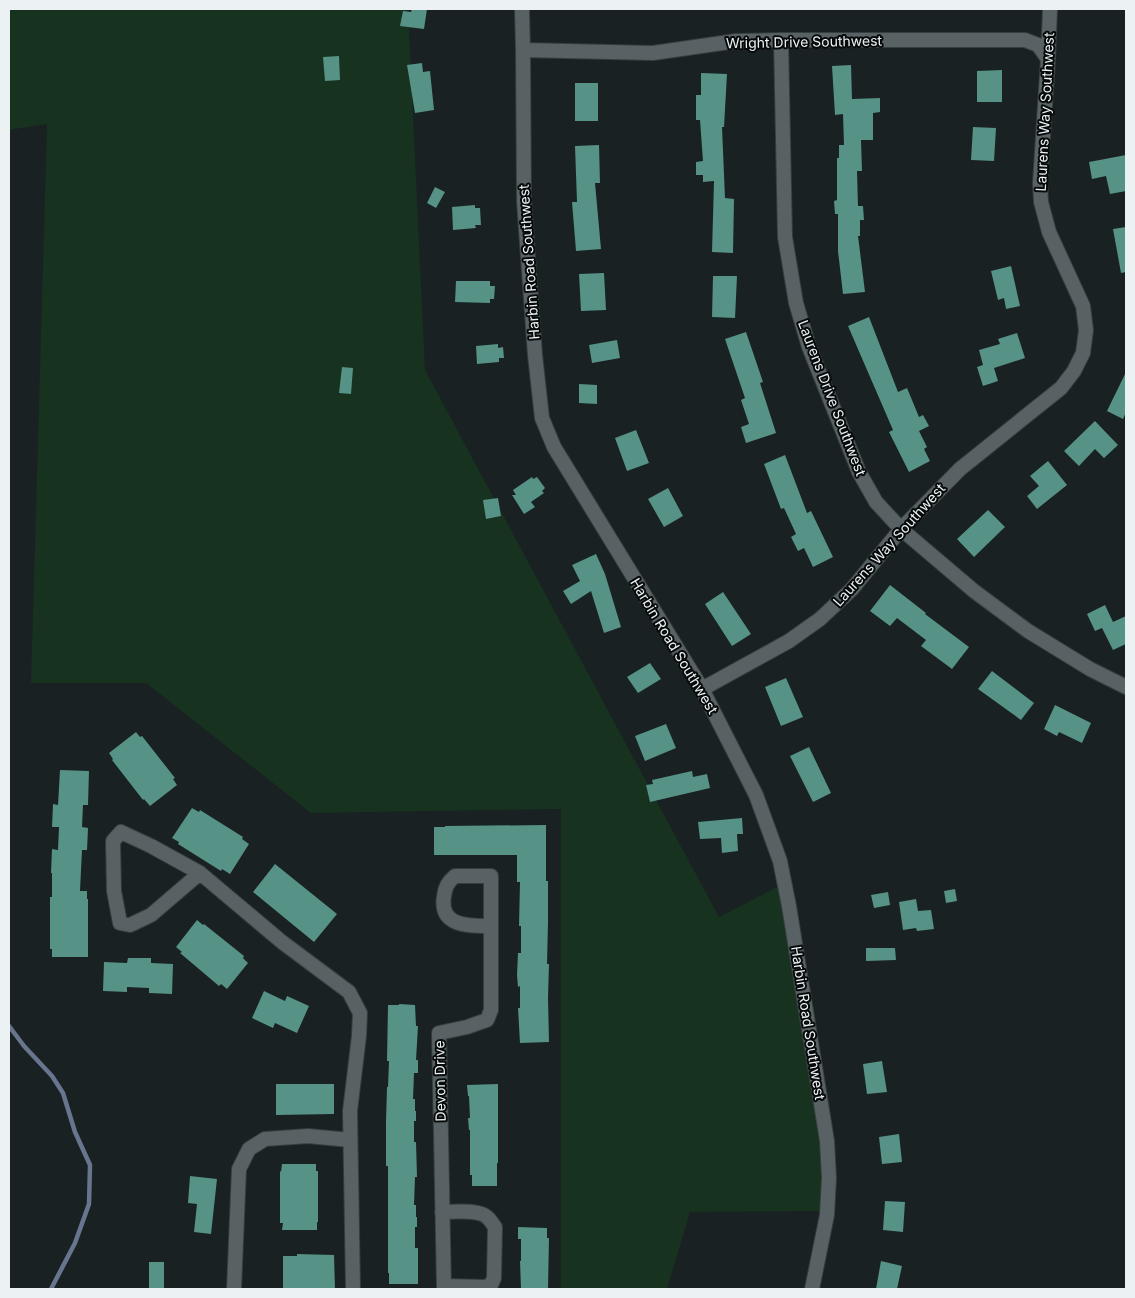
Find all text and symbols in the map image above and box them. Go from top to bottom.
street label: Wright Drive Southwest [726,32,883,51]
street label: Laurens Way Southwest [1032,32,1057,192]
street label: Harbin Road Southwest [515,183,542,340]
street label: Laurens Drive Southwest [795,318,870,478]
street label: Laurens Way Southwest [829,479,949,610]
street label: Harbin Road Southwest [627,575,722,717]
street label: Harbin Road Southwest [788,945,829,1101]
street label: Devon Drive [430,1040,449,1122]

